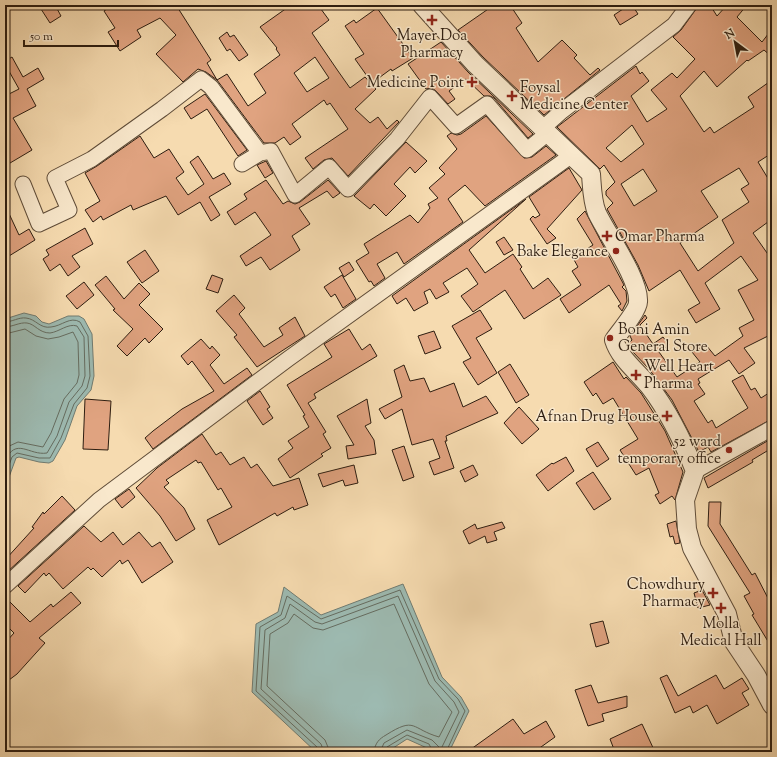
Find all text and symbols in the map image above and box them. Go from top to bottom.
marker: Mayer Doa Pharmacy [427,15,437,25]
scale bar [24,22,118,48]
north arrow [715,22,755,62]
text: N [721,25,738,44]
place label: Mayer Doa Pharmacy [397,26,467,64]
text: 50 m [29,28,53,46]
place label: Medicine Point [367,73,464,94]
marker: Medicine Point [467,77,477,87]
place label: Foysal Medicine Center [520,78,629,116]
marker: Foysal Medicine Center [507,91,517,101]
place label: Omar Pharma [615,227,705,248]
marker: Omar Pharma [602,231,612,241]
place label: Bake Elegance [517,242,608,263]
marker: Bake Elegance [611,246,621,256]
place label: Boni Amin General Store [618,320,708,358]
marker: Boni Amin General Store [605,333,615,343]
place label: Well Heart Pharma [644,357,714,395]
marker: Well Heart Pharma [631,370,641,380]
place label: Afnan Drug House [536,407,659,428]
marker: Afnan Drug House [662,411,672,421]
place label: 52 ward temporary office [617,432,722,470]
marker: 52 ward temporary office [724,445,734,455]
place label: Chowdhury Pharmacy [627,575,706,613]
marker: Chowdhury Pharmacy [708,588,718,598]
marker: Molla Medical Hall [716,603,726,613]
place label: Molla Medical Hall [680,614,762,652]

